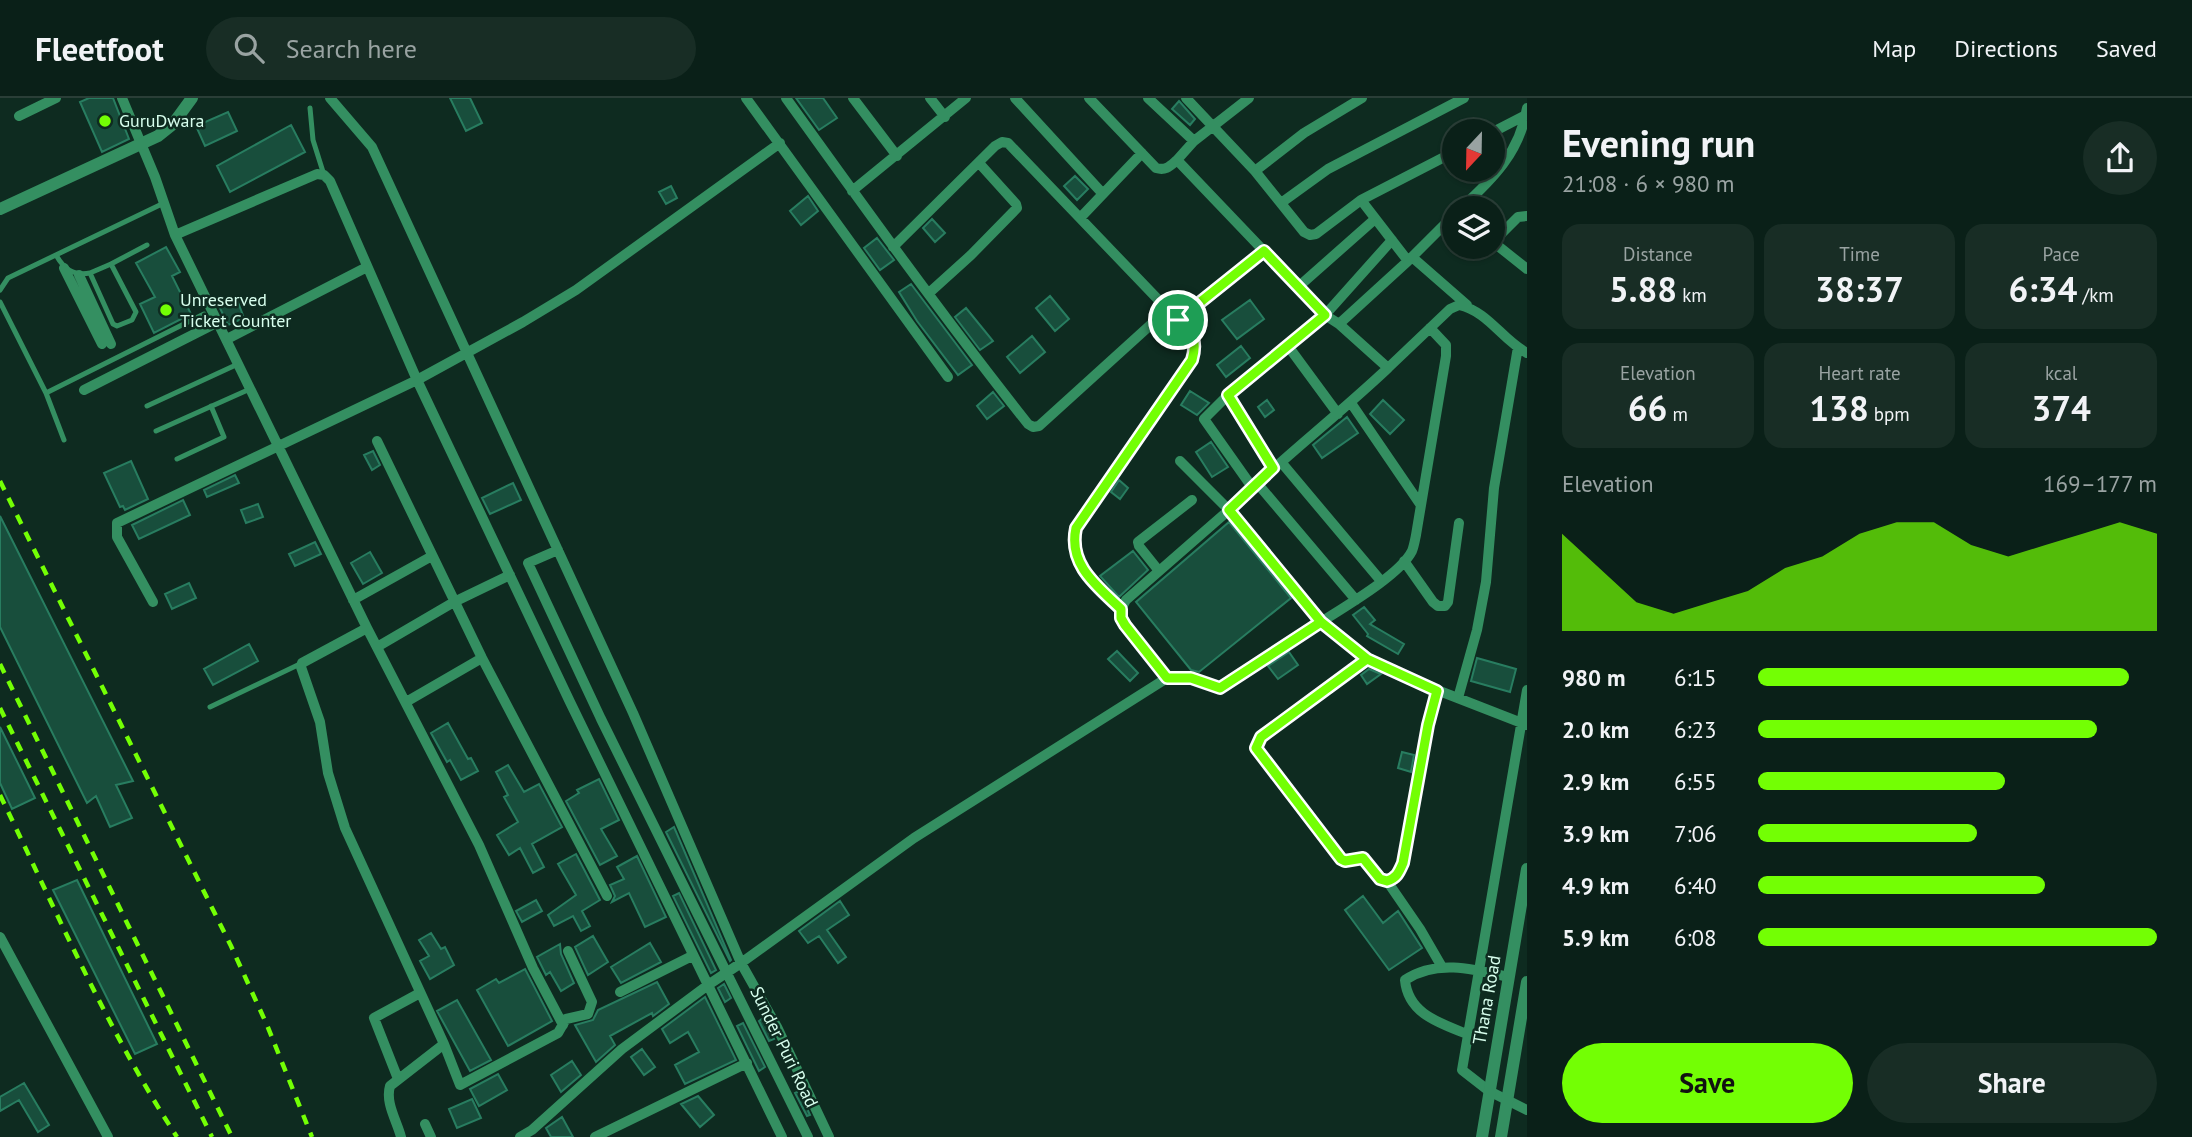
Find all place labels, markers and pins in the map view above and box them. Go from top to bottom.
place label: GuruDwara [119,109,205,132]
marker: GuruDwara [97,113,113,129]
place label: Unreserved Ticket Counter [180,288,291,332]
pin [1148,290,1208,350]
marker: Unreserved Ticket Counter [158,302,174,318]

